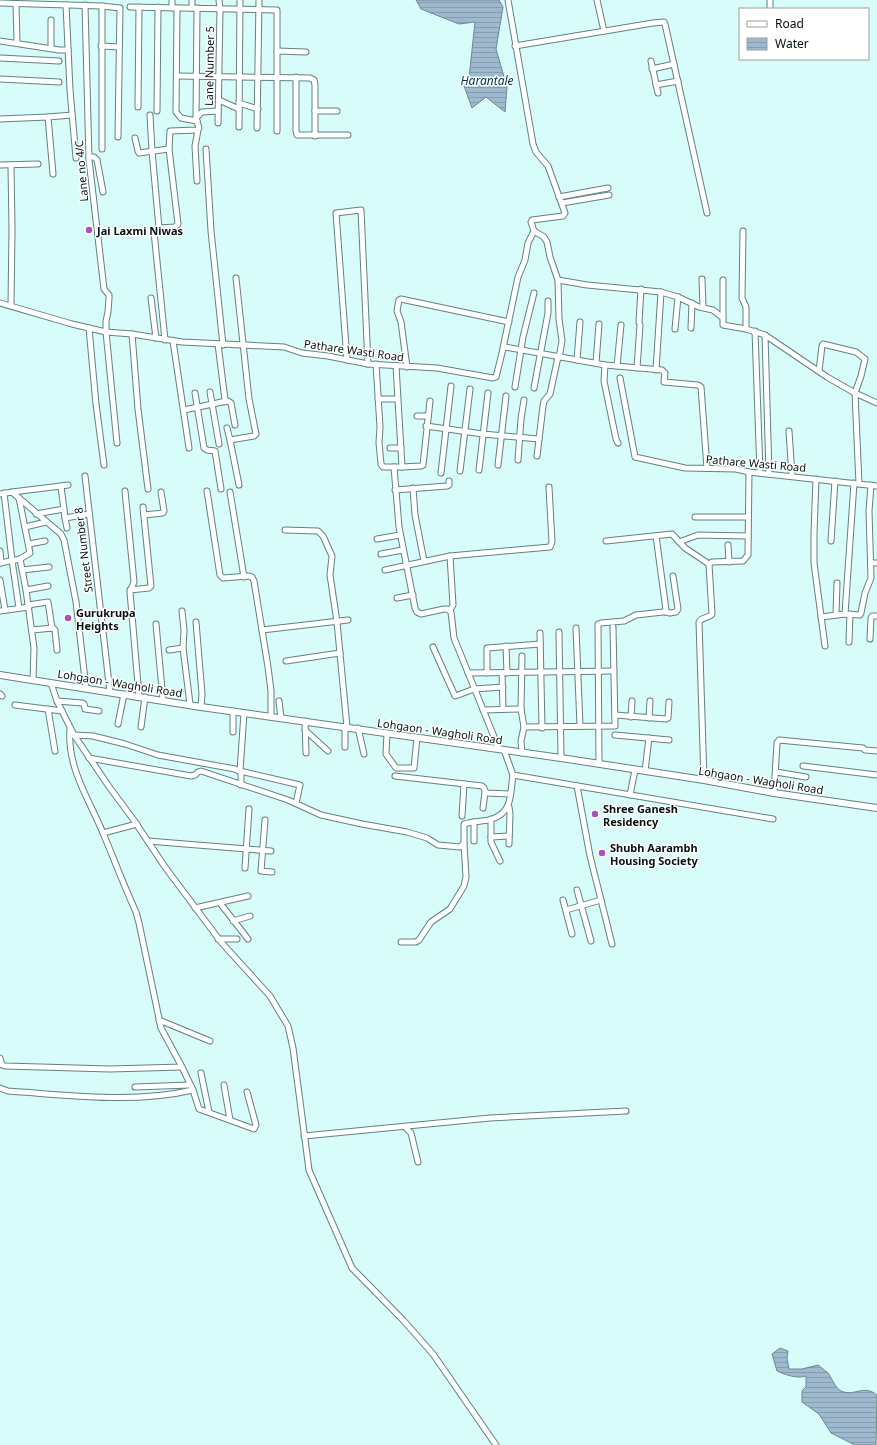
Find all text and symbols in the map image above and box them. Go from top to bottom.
legend [739,8,869,60]
text: Road [775,15,804,32]
street label: Lane Number 5 [201,26,217,106]
text: Water [775,35,809,52]
water label: Harantale [460,72,514,89]
street label: Lane no 4/C [71,140,91,202]
place label: Jai Laxmi Niwas [96,223,184,238]
marker: Jai Laxmi Niwas [84,225,94,235]
street label: Pathare Wasti Road [303,336,405,364]
street label: Pathare Wasti Road [705,451,807,475]
street label: Street Number 8 [70,507,96,593]
place label: Gurukrupa Heights [76,605,136,633]
marker: Gurukrupa Heights [63,613,73,623]
street label: Lohgaon - Wagholi Road [56,666,184,700]
street label: Lohgaon - Wagholi Road [376,715,504,747]
street label: Lohgaon - Wagholi Road [697,763,825,797]
place label: Shree Ganesh Residency [603,801,678,829]
marker: Shree Ganesh Residency [590,809,600,819]
place label: Shubh Aarambh Housing Society [610,840,698,868]
marker: Shubh Aarambh Housing Society [597,848,607,858]

